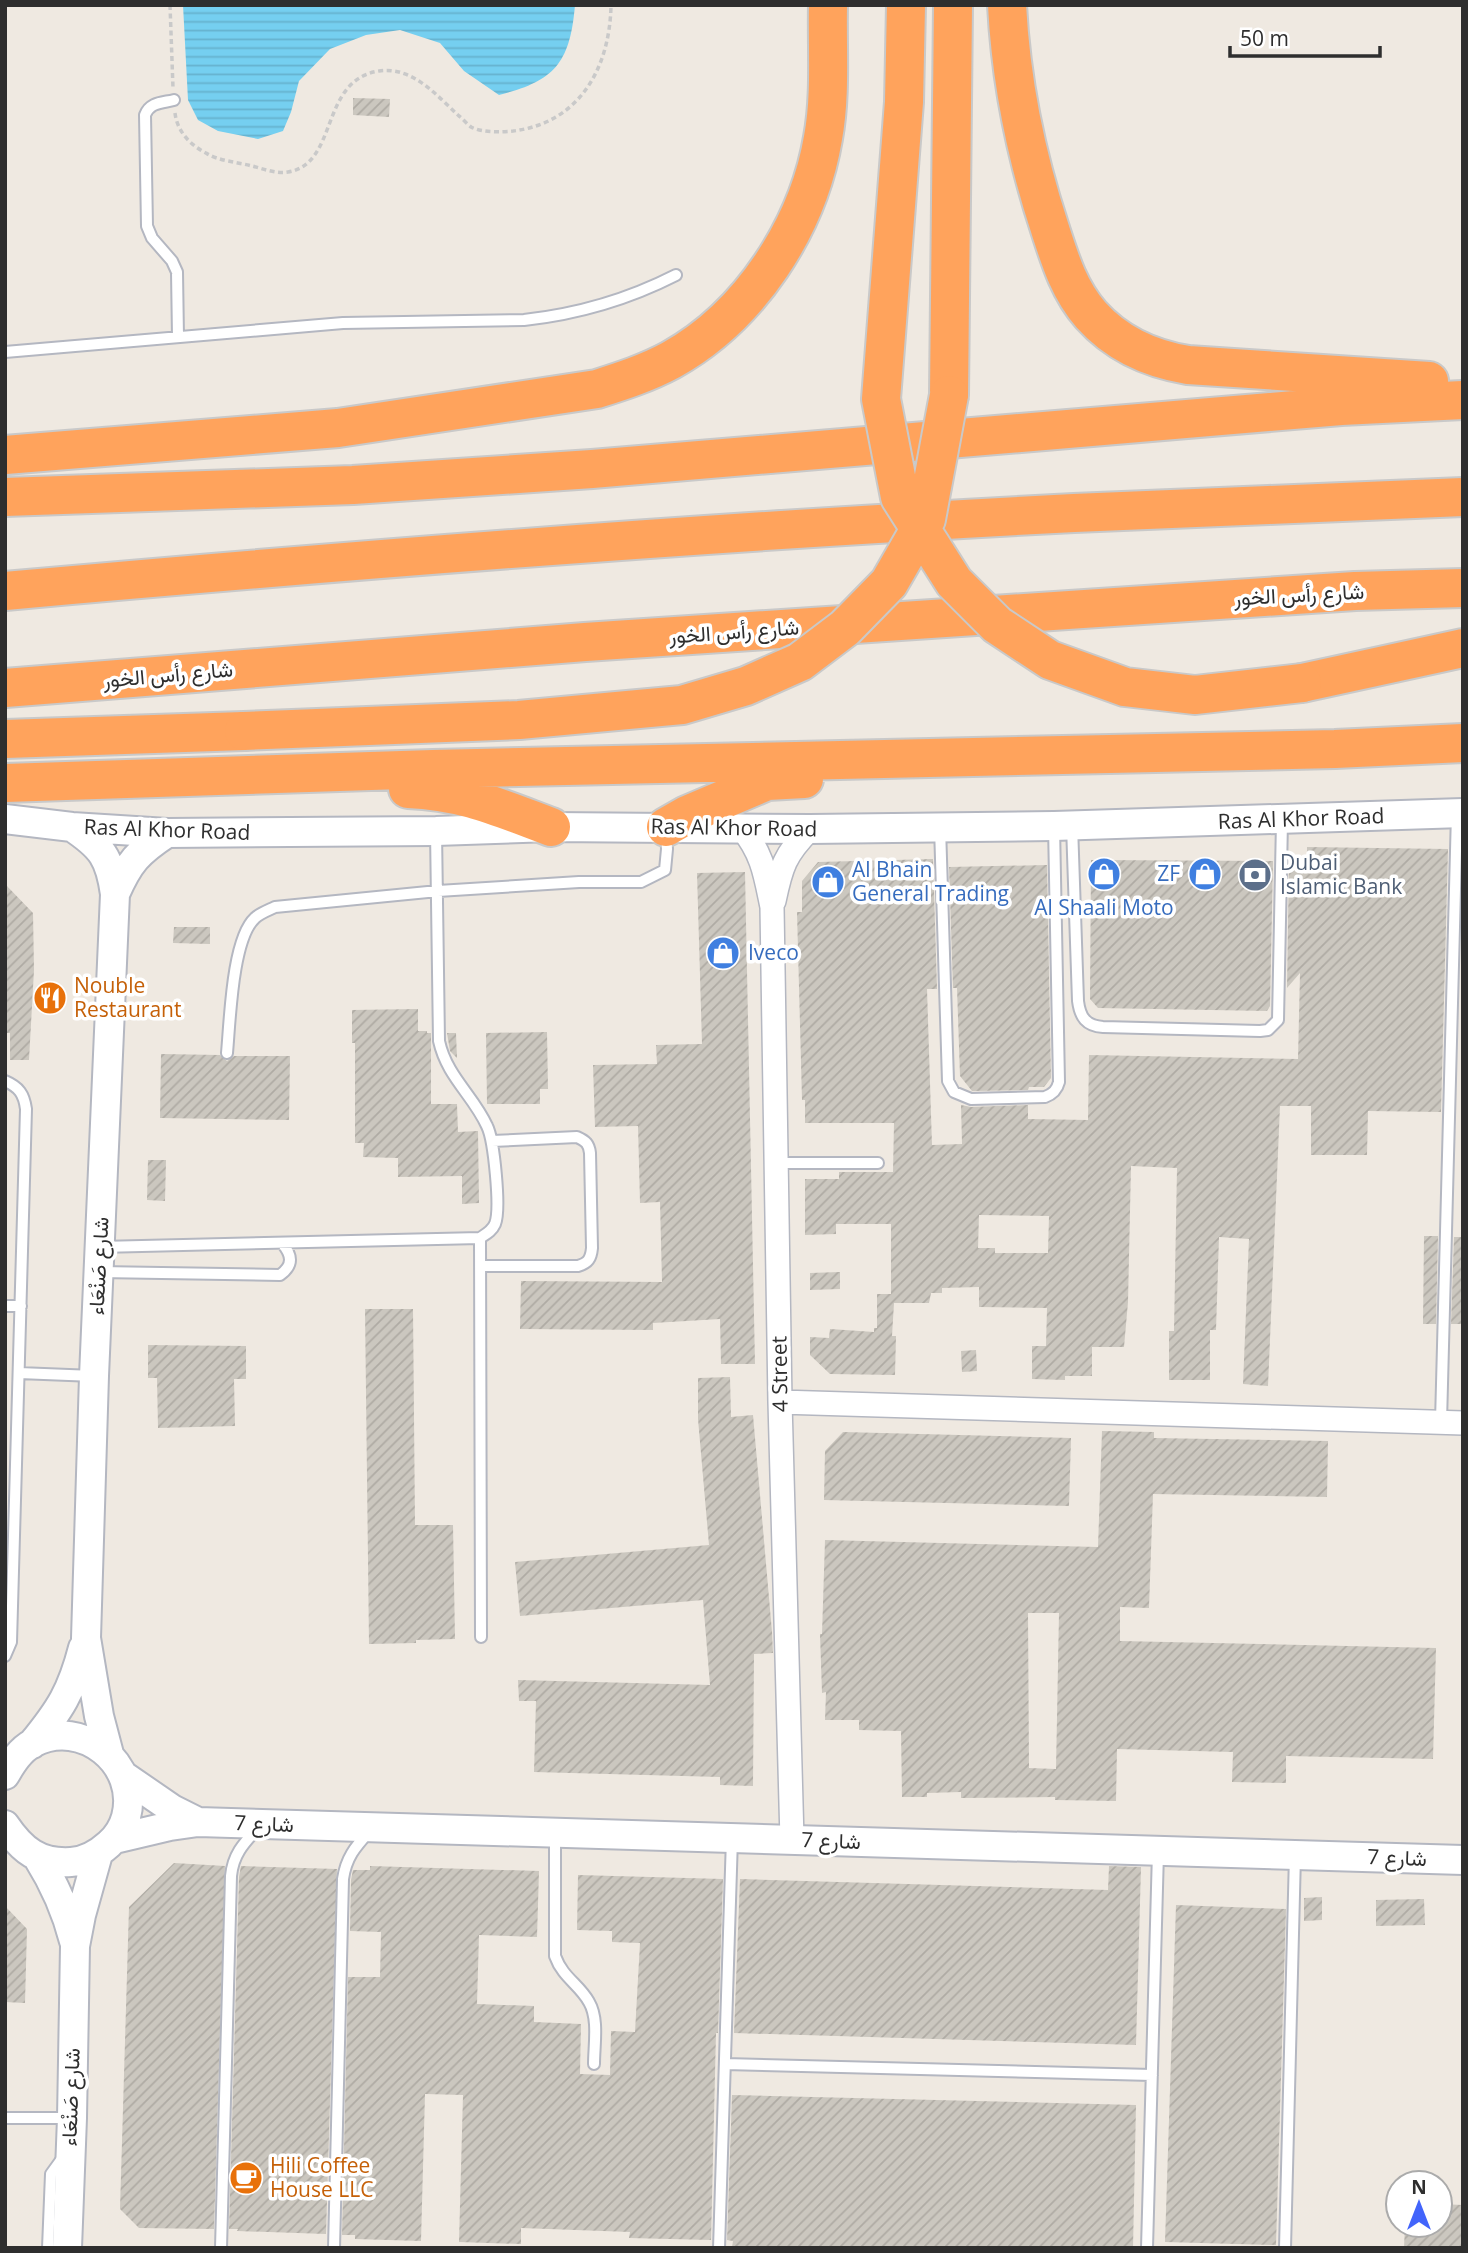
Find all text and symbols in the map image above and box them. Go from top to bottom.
scale bar [1230,14,1380,58]
text: 50 m [1240,24,1289,52]
street label: شارع رأس الخور [1232,577,1365,612]
street label: شارع رأس الخور [667,612,800,651]
street label: شارع رأس الخور [101,654,234,695]
street label: Ras Al Khor Road [1217,801,1385,835]
street label: Ras Al Khor Road [83,812,251,846]
street label: Ras Al Khor Road [650,812,818,842]
place label: Dubai Islamic Bank [1280,848,1402,900]
place label: Al Bhain General Trading [852,855,1009,907]
shop icon: Al Shaali Moto [1085,855,1123,893]
shop icon: ZF [1186,855,1224,893]
bank icon: Dubai Islamic Bank [1236,856,1274,894]
place label: ZF [1157,859,1180,887]
shop icon: Al Bhain General Trading [809,863,847,901]
place label: Al Shaali Moto [1034,893,1174,921]
shop icon: Iveco [704,934,742,972]
place label: Iveco [748,938,799,966]
place label: Nouble Restaurant [74,971,181,1023]
restaurant icon: Nouble Restaurant [31,979,69,1017]
street label: شارع صَنْعَاء [81,1216,116,1316]
street label: 4 Street [764,1336,794,1412]
street label: شارع 7 [234,1808,294,1839]
street label: شارع 7 [801,1825,861,1856]
street label: شارع 7 [1367,1842,1427,1873]
street label: شارع صَنْعَاء [54,2047,87,2147]
place label: Hili Coffee House LLC [270,2151,373,2203]
cafe icon: Hili Coffee House LLC [227,2159,265,2197]
north arrow [1384,2169,1454,2239]
text: N [1411,2174,1427,2200]

